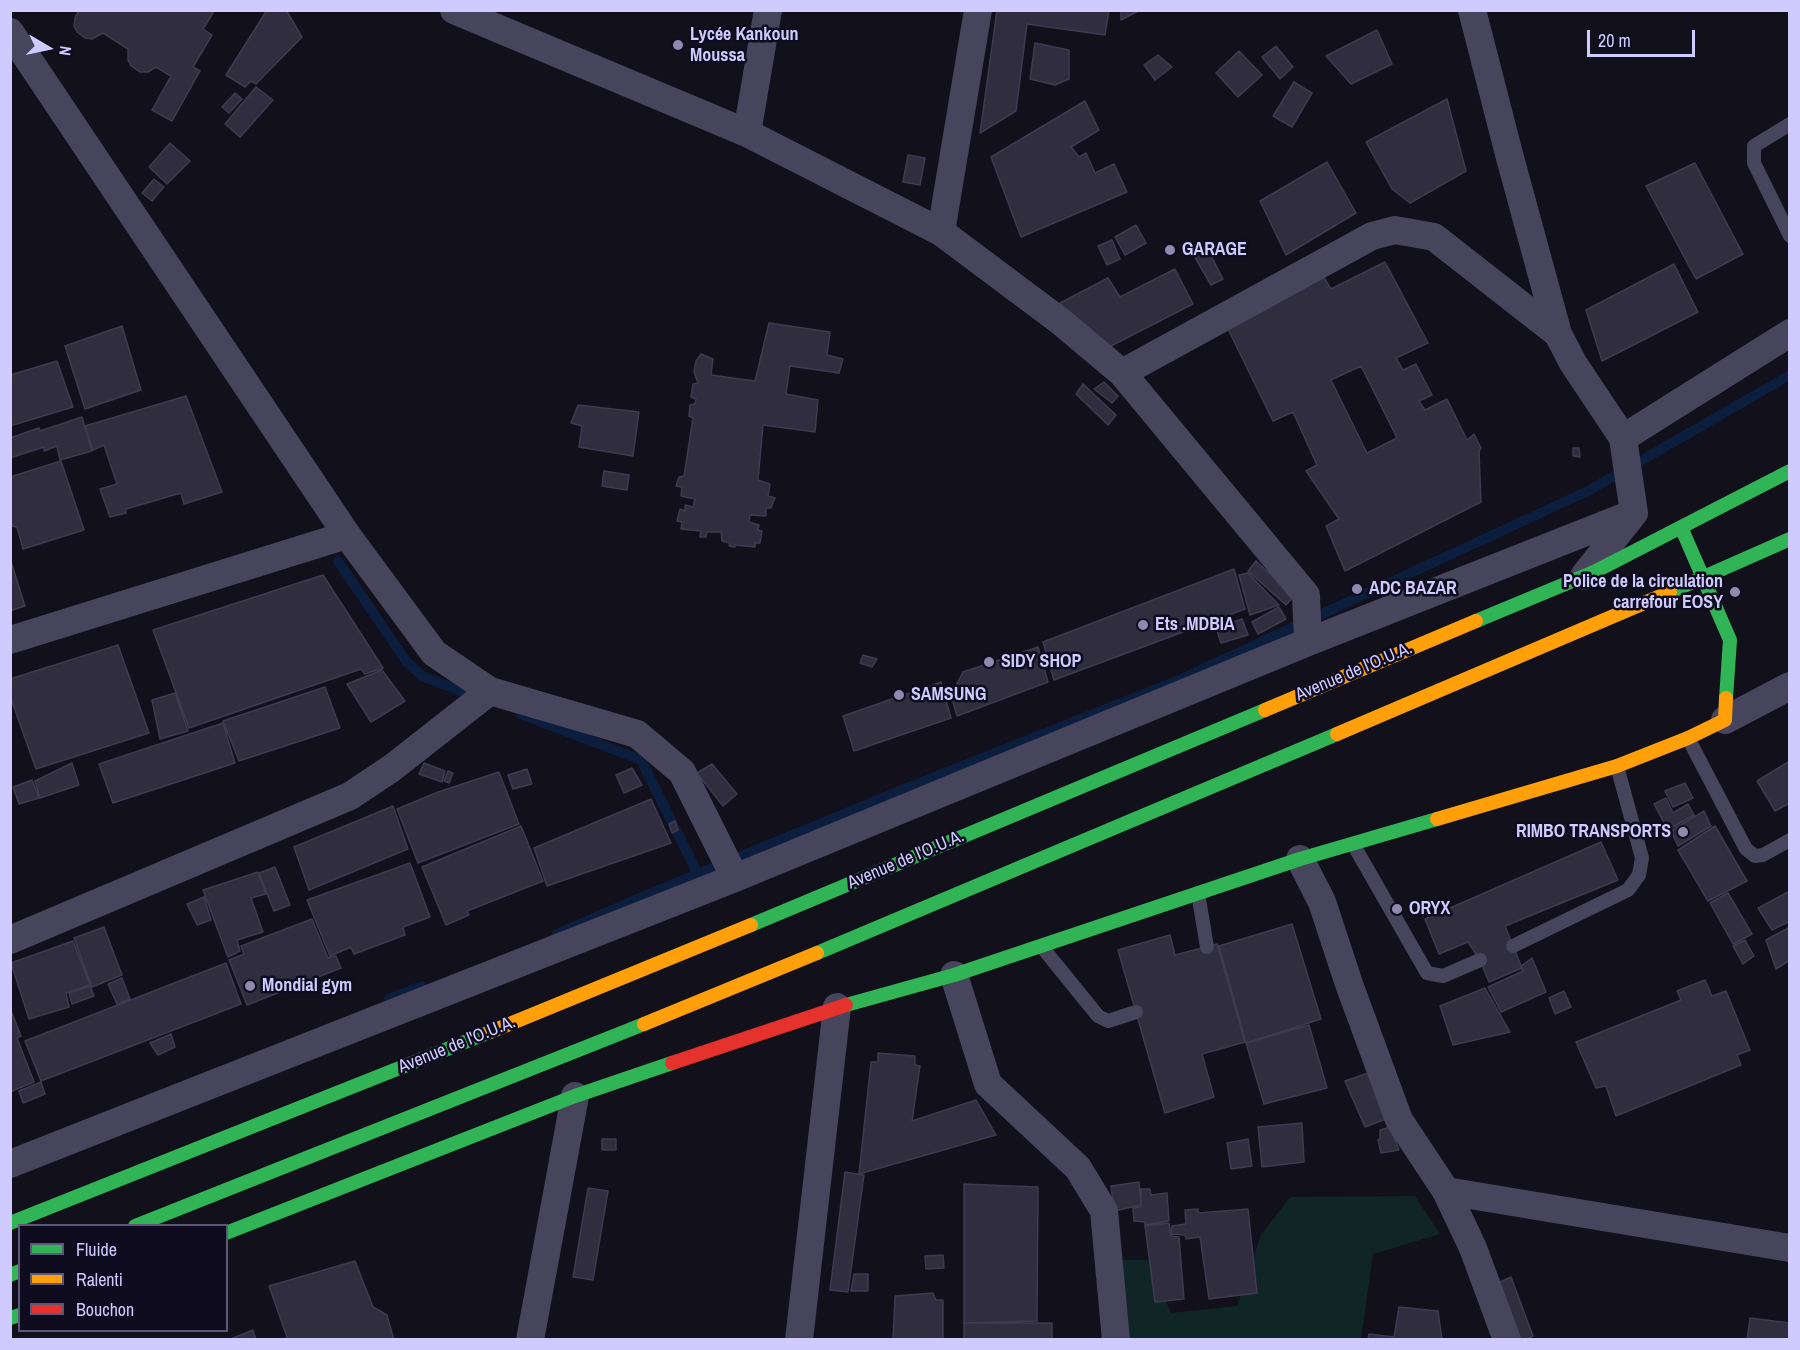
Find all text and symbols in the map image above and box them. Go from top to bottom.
north arrow [18,18,78,78]
scale bar [1590,18,1698,56]
place label: Lycée Kankoun Moussa [690,24,799,66]
text: 20 m [1598,28,1631,53]
marker: Lycée Kankoun Moussa [671,38,685,52]
text: N [54,44,77,57]
place label: GARAGE [1182,239,1247,261]
marker: GARAGE [1163,243,1177,257]
place label: Police de la circulation carrefour EOSY [1563,571,1723,614]
place label: ADC BAZAR [1369,578,1457,600]
marker: ADC BAZAR [1350,582,1364,596]
marker: Police de la circulation carrefour EOSY [1728,585,1742,599]
place label: Ets .MDBIA [1155,614,1235,636]
marker: Ets .MDBIA [1136,618,1150,632]
street label: Avenue de l'O.U.A. [1292,638,1416,706]
place label: SIDY SHOP [1001,651,1081,673]
marker: SIDY SHOP [982,655,996,669]
place label: SAMSUNG [911,684,986,706]
marker: SAMSUNG [892,688,906,702]
place label: RIMBO TRANSPORTS [1516,821,1671,843]
marker: RIMBO TRANSPORTS [1676,825,1690,839]
street label: Avenue de l'O.U.A. [844,826,968,894]
place label: ORYX [1409,898,1450,920]
marker: ORYX [1390,902,1404,916]
place label: Mondial gym [262,975,352,997]
marker: Mondial gym [243,979,257,993]
street label: Avenue de l'O.U.A. [395,1012,519,1078]
legend [18,1224,228,1332]
text: Fluide [76,1237,117,1262]
text: Ralenti [76,1267,123,1292]
text: Bouchon [76,1297,134,1322]

